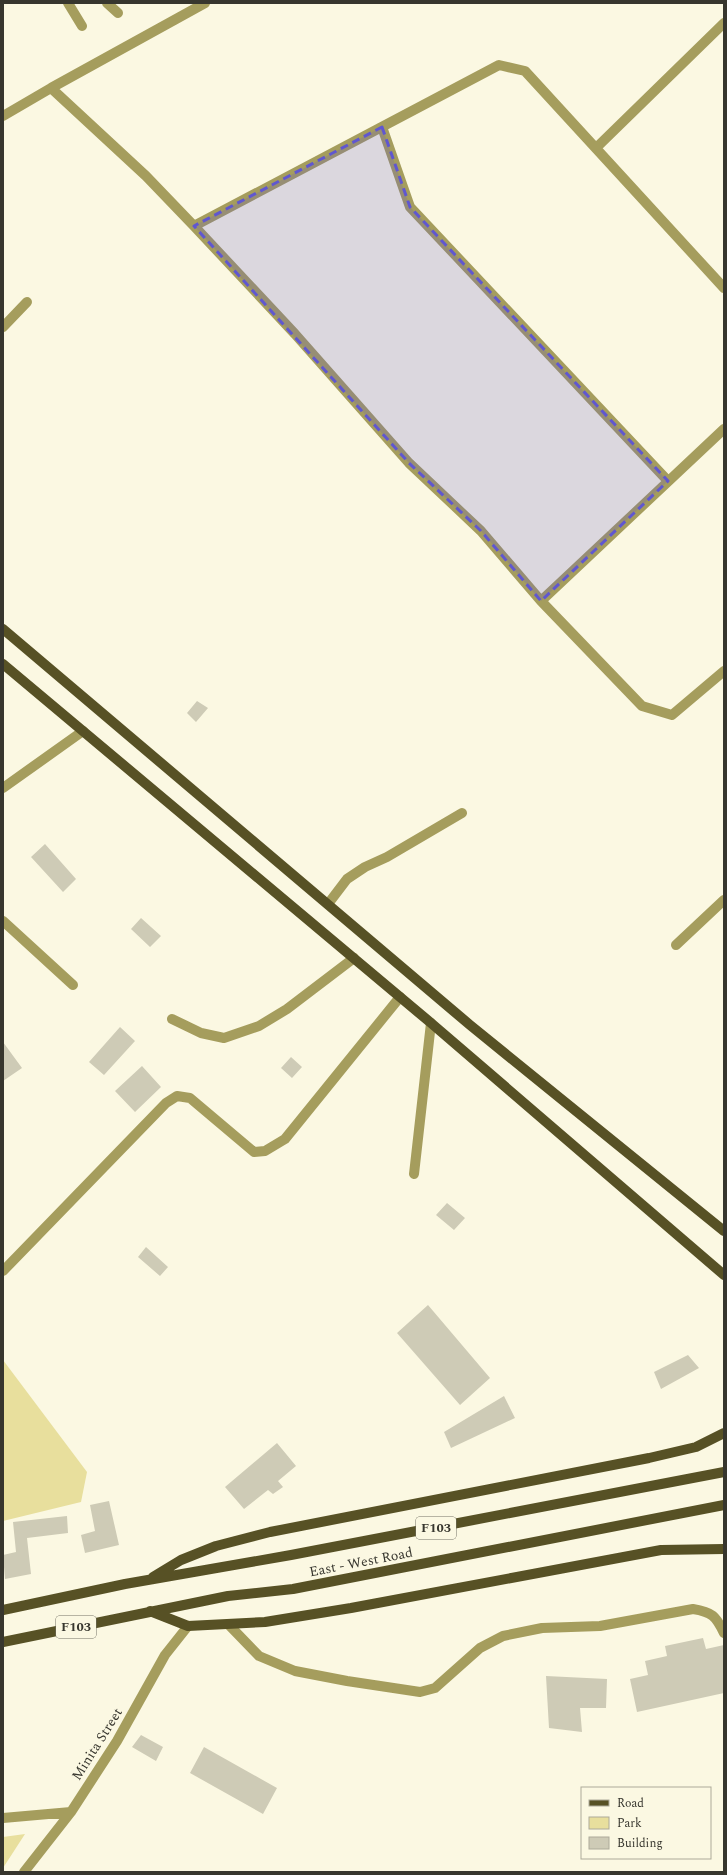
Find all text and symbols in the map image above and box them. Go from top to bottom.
road number: F103 [416,1517,456,1539]
street label: East - West Road [307,1542,415,1582]
road number: F103 [56,1616,96,1638]
street label: Minita Street [66,1704,128,1784]
legend [581,1787,711,1859]
text: Road [617,1794,644,1813]
text: Park [617,1814,642,1833]
text: Building [617,1834,663,1853]

